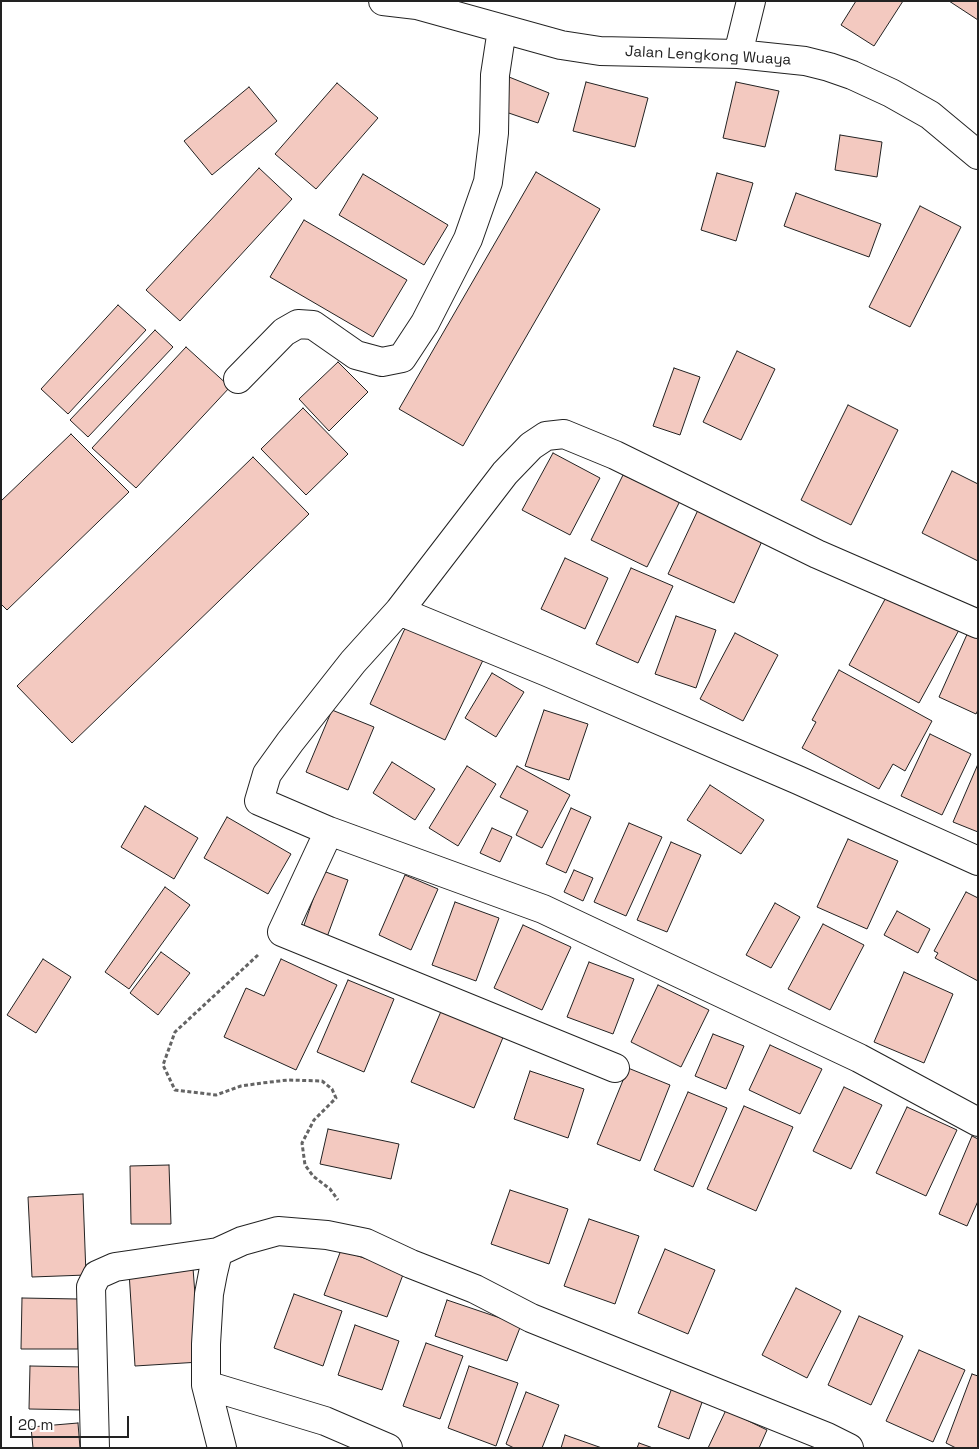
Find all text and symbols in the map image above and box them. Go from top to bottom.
street label: Jalan Lengkong Wuaya [624,43,792,69]
scale bar [12,1406,131,1438]
text: 20 m [18,1415,53,1434]

